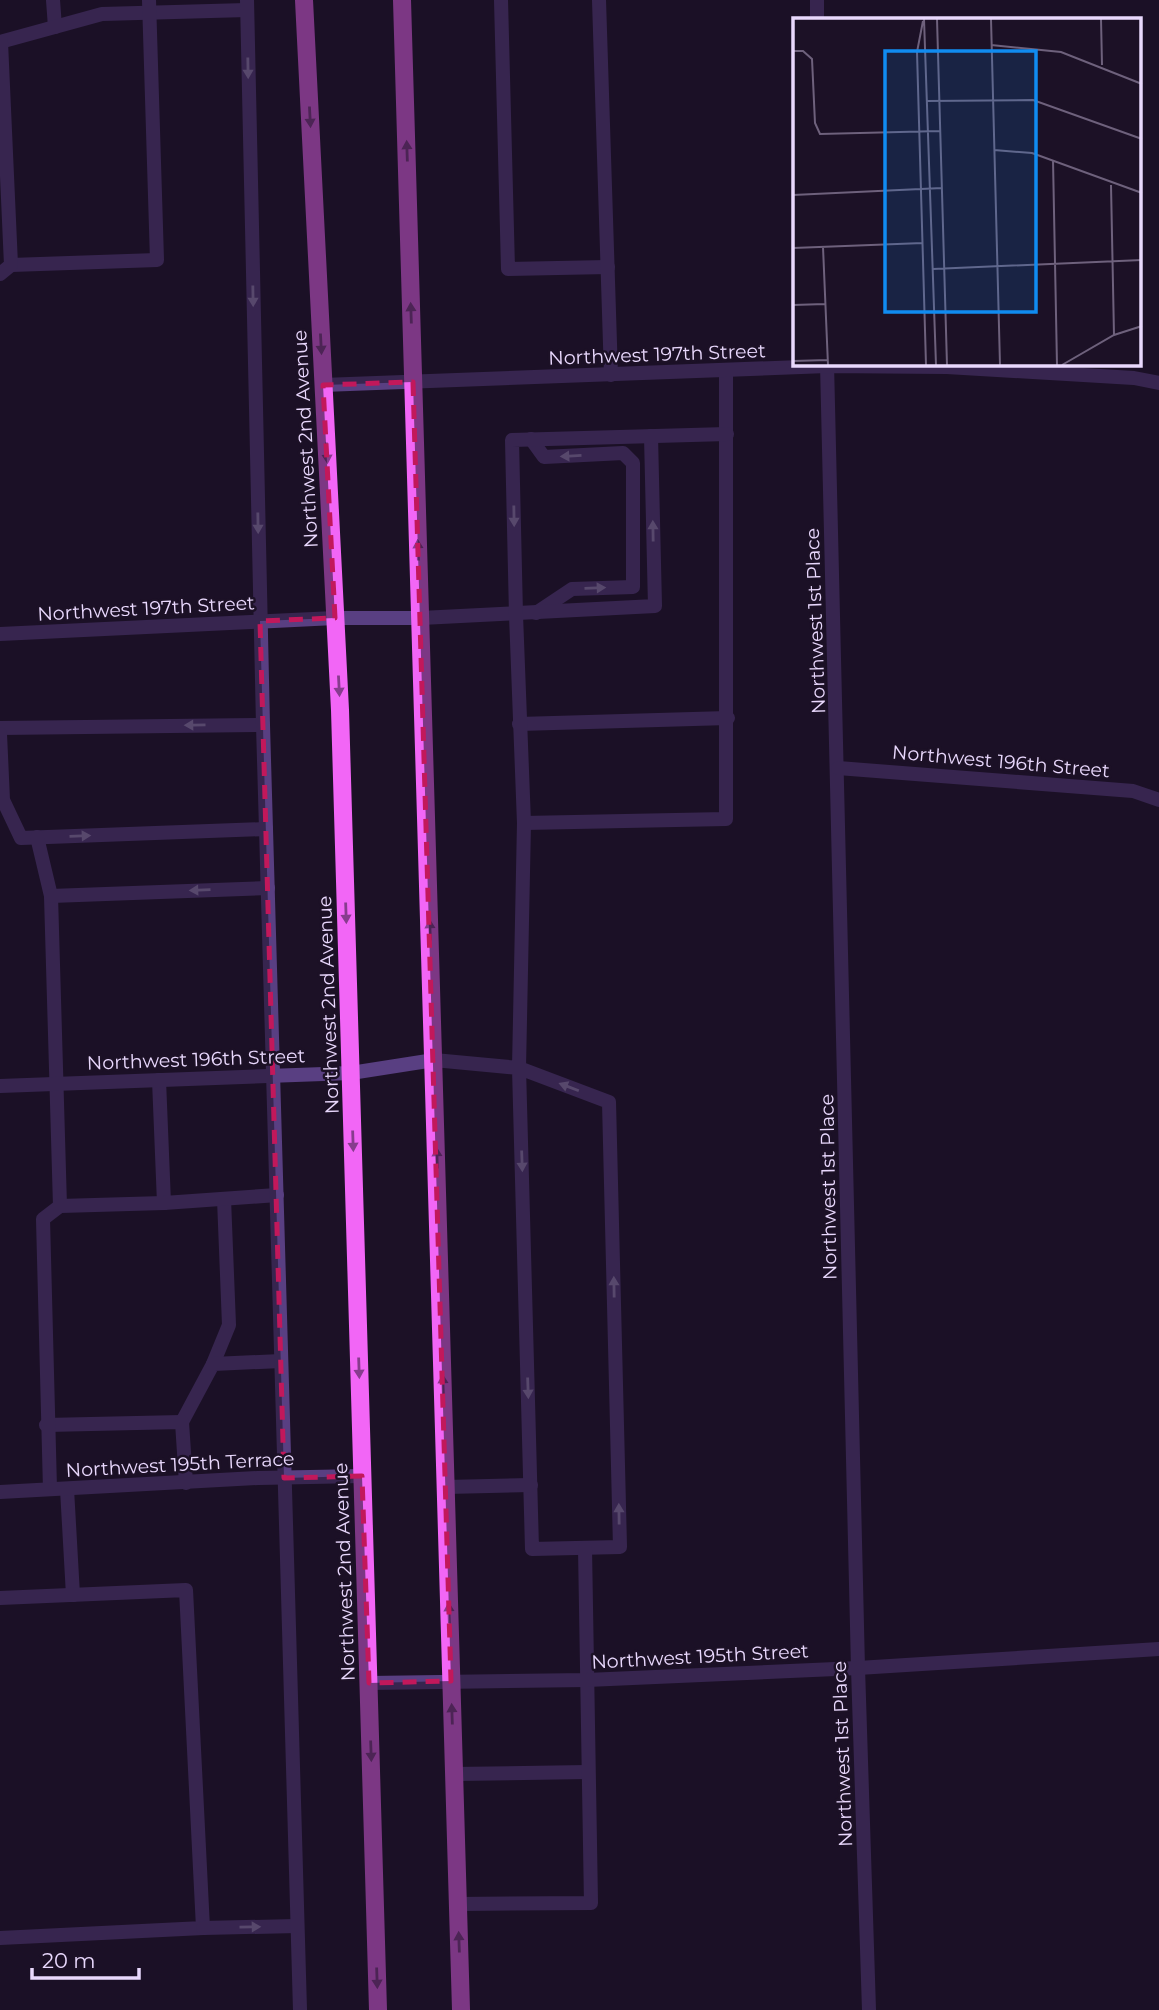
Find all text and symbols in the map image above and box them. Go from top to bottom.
inset map [793,18,1142,366]
one-way arrow [242,57,254,79]
one-way arrow [304,106,315,128]
one-way arrow [401,139,412,161]
one-way arrow [247,285,259,307]
one-way arrow [406,302,417,324]
street label: Northwest 2nd Avenue [288,329,323,549]
one-way arrow [316,333,327,355]
street label: Northwest 197th Street [548,339,766,370]
one-way arrow [321,443,332,465]
one-way arrow [560,450,582,461]
one-way arrow [508,506,520,528]
one-way arrow [252,512,264,534]
one-way arrow [648,519,659,541]
street label: Northwest 1st Place [801,527,830,714]
one-way arrow [413,539,424,561]
one-way arrow [585,583,607,594]
street label: Northwest 197th Street [37,591,256,626]
one-way arrow [334,675,345,697]
one-way arrow [184,720,206,731]
street label: Northwest 196th Street [891,741,1111,782]
one-way arrow [69,830,91,841]
one-way arrow [188,885,210,896]
street label: Northwest 2nd Avenue [313,895,344,1115]
one-way arrow [341,902,352,924]
one-way arrow [424,919,436,941]
street label: Northwest 196th Street [86,1044,306,1075]
one-way arrow [559,1081,580,1092]
street label: Northwest 1st Place [815,1094,842,1280]
one-way arrow [347,1130,358,1152]
one-way arrow [431,1147,442,1169]
one-way arrow [516,1150,527,1172]
one-way arrow [608,1276,619,1298]
one-way arrow [353,1357,365,1379]
one-way arrow [437,1374,448,1396]
one-way arrow [522,1377,534,1399]
street label: Northwest 195th Terrace [65,1447,295,1482]
street label: Northwest 2nd Avenue [329,1462,360,1682]
one-way arrow [613,1503,625,1525]
one-way arrow [444,1601,455,1623]
street label: Northwest 195th Street [591,1639,810,1674]
street label: Northwest 1st Place [828,1660,857,1847]
one-way arrow [447,1703,458,1725]
one-way arrow [365,1740,377,1762]
one-way arrow [240,1921,262,1933]
one-way arrow [454,1931,465,1953]
scale bar [32,1937,138,1981]
text: 20 m [42,1948,96,1973]
one-way arrow [372,1967,383,1989]

